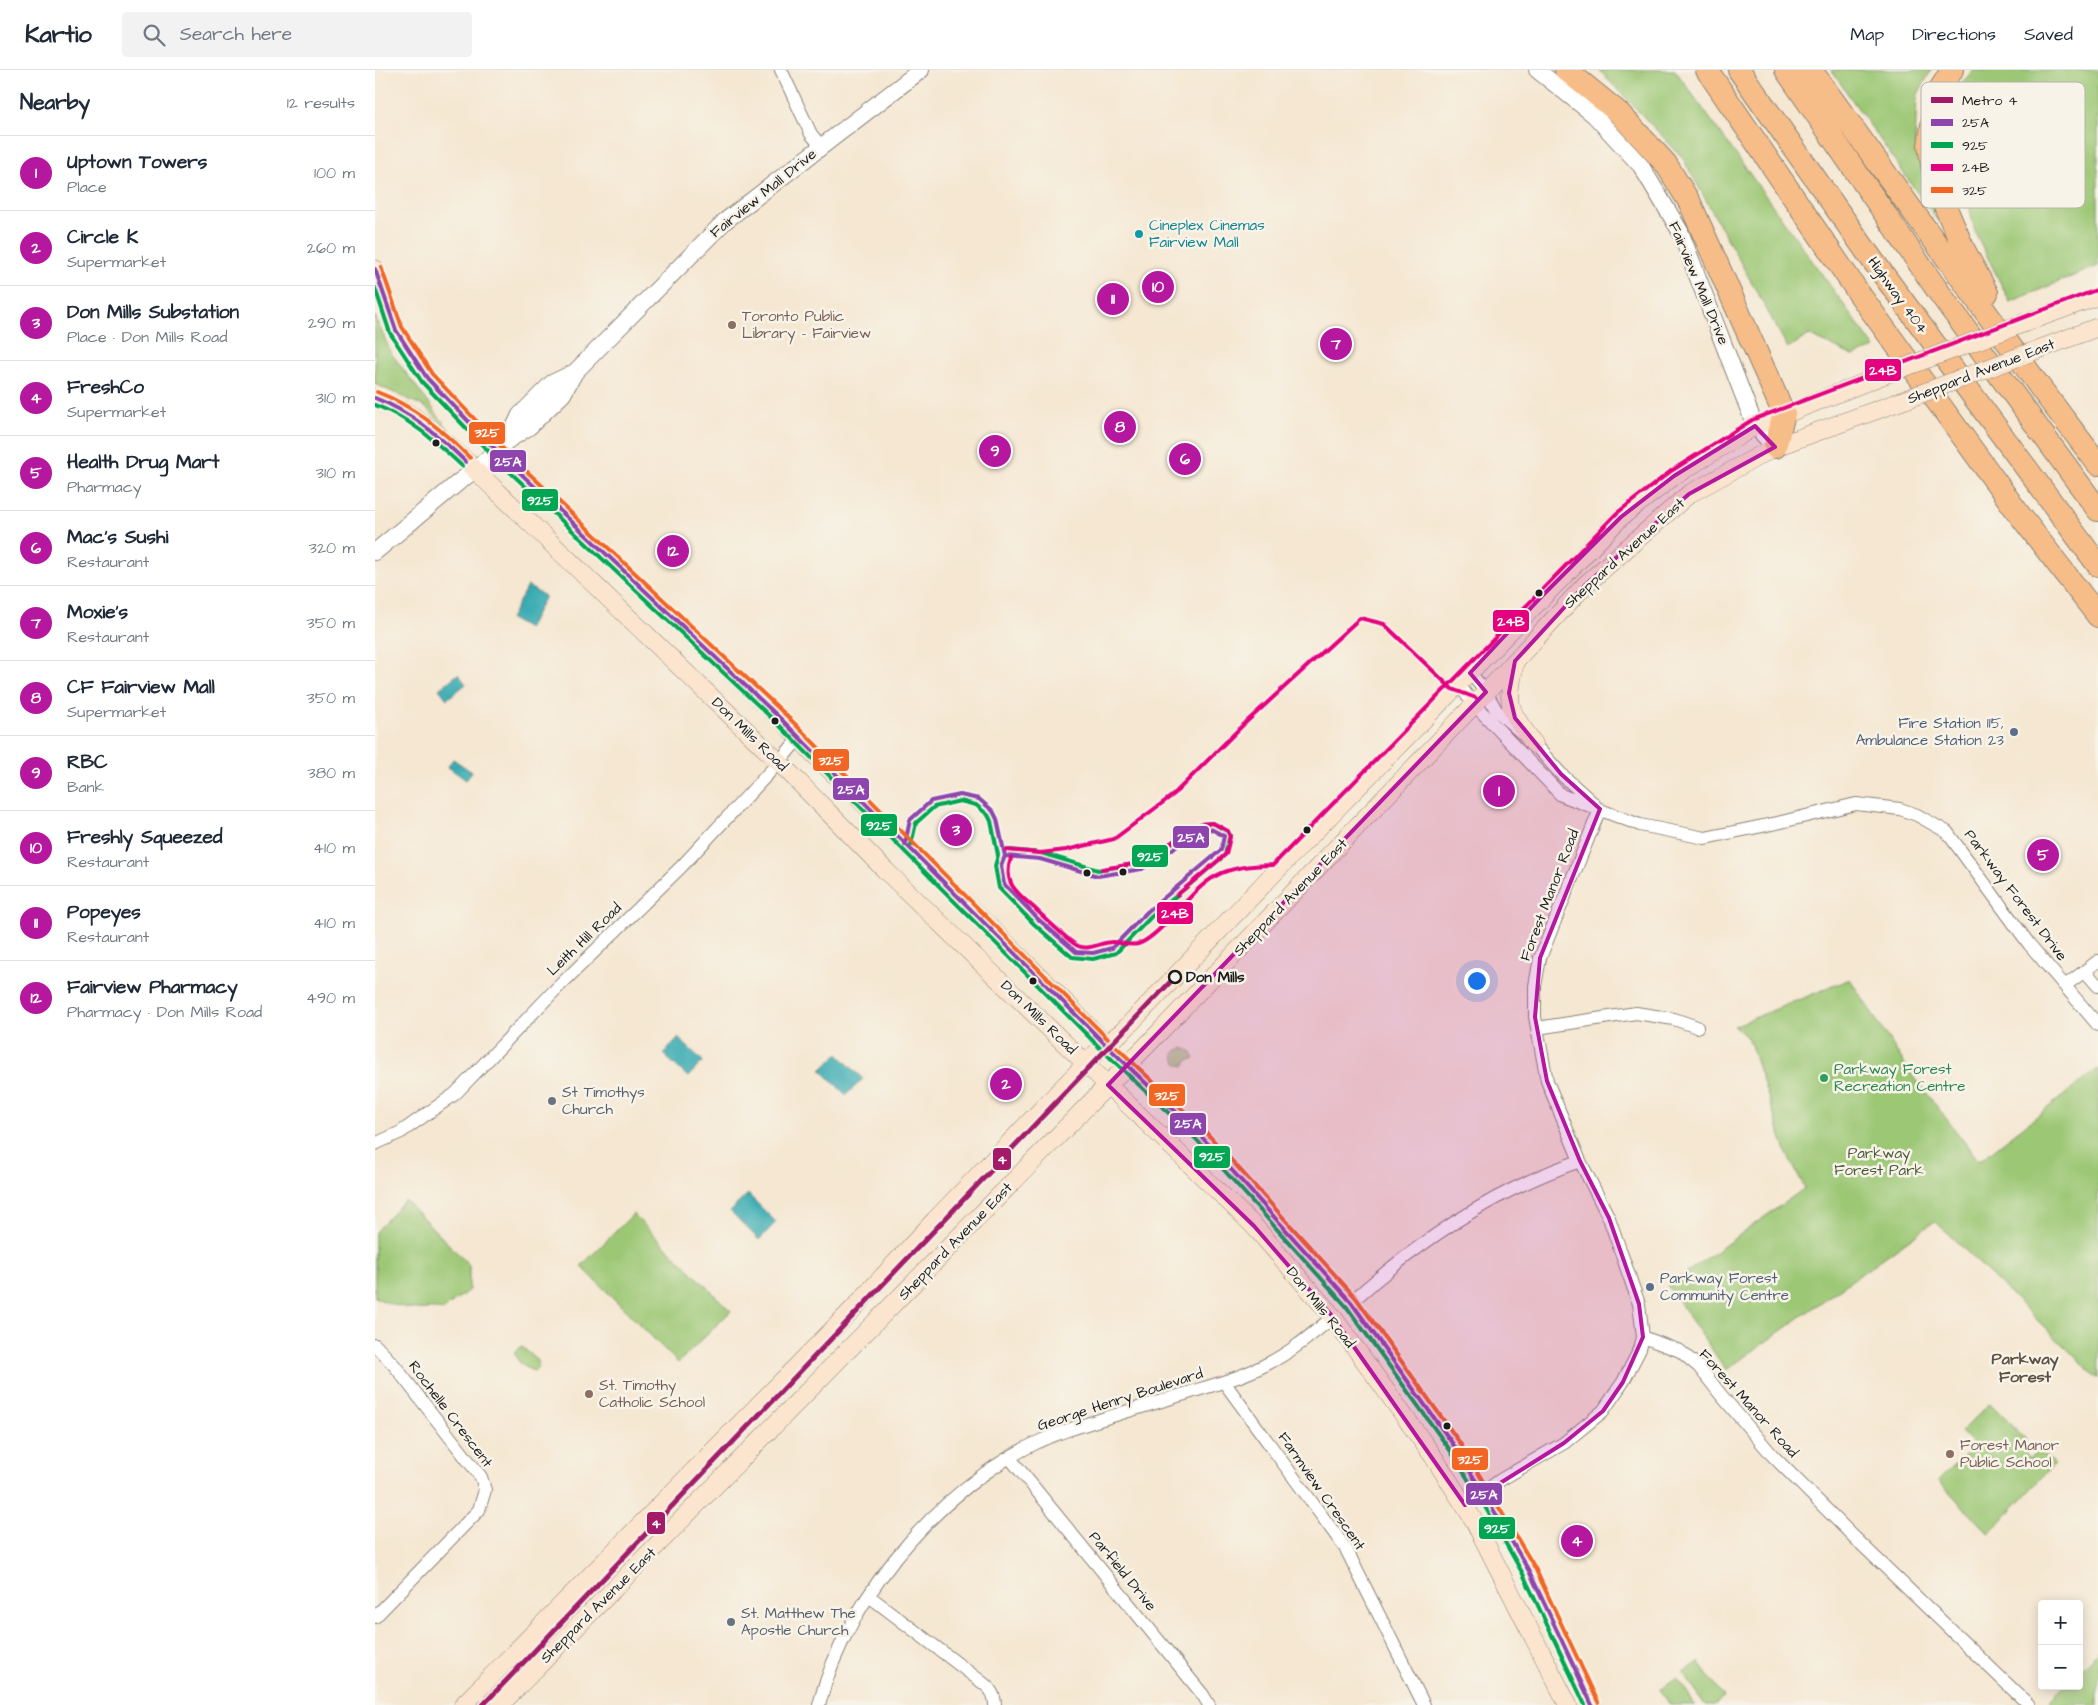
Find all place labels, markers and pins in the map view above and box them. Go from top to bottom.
place label: Cineplex Cinemas Fairview Mall [1149,215,1265,253]
marker: Cineplex Cinemas Fairview Mall [1133,228,1145,240]
pin: 10 [1142,268,1174,306]
pin: 11 [1097,280,1129,318]
place label: Toronto Public Library - Fairview [742,306,871,345]
marker: Toronto Public Library - Fairview [726,319,738,331]
pin: 7 [1320,325,1352,363]
pin: 8 [1104,408,1136,446]
pin: 9 [979,432,1011,470]
unlabelled marker [431,438,441,448]
pin: 6 [1169,440,1201,478]
pin: 12 [657,532,689,570]
unlabelled marker [1534,588,1544,598]
place label: Fire Station 115, Ambulance Station 23 [1856,713,2004,751]
unlabelled marker [770,716,780,726]
marker: Fire Station 115, Ambulance Station 23 [2008,726,2020,738]
pin: 1 [1483,772,1515,810]
pin: 3 [940,811,972,849]
unlabelled marker [1302,825,1312,835]
pin: 5 [2027,836,2059,874]
unlabelled marker [1118,867,1128,877]
unlabelled marker [1082,868,1092,878]
place label: Don Mills [1186,967,1245,988]
marker: Don Mills [1168,970,1182,984]
unlabelled marker [1028,976,1038,986]
place label: Parkway Forest Recreation Centre [1834,1059,1965,1097]
pin: 2 [990,1065,1022,1103]
marker: Parkway Forest Recreation Centre [1818,1072,1830,1084]
place label: St Timothys Church [562,1082,645,1120]
marker: St Timothys Church [546,1095,558,1107]
place label: Parkway Forest Community Centre [1660,1268,1789,1307]
marker: Parkway Forest Community Centre [1644,1281,1656,1293]
place label: St. Timothy Catholic School [599,1375,705,1413]
marker: St. Timothy Catholic School [583,1388,595,1400]
unlabelled marker [1442,1421,1452,1431]
place label: Forest Manor Public School [1960,1435,2059,1473]
marker: Forest Manor Public School [1944,1448,1956,1460]
pin: 4 [1561,1522,1593,1560]
place label: St. Matthew The Apostle Church [741,1603,856,1641]
marker: St. Matthew The Apostle Church [725,1616,737,1628]

